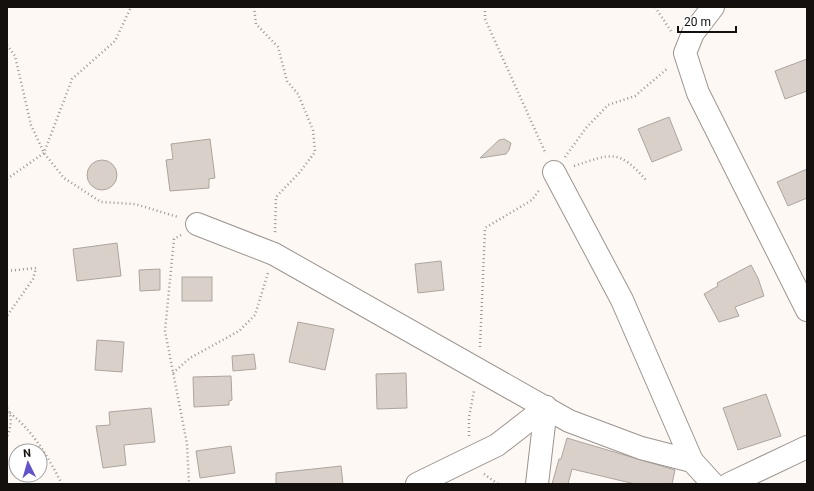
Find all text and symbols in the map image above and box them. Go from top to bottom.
scale bar [678,8,736,34]
text: 20 m [684,15,711,29]
north arrow [8,443,48,483]
text: N [23,447,32,460]

